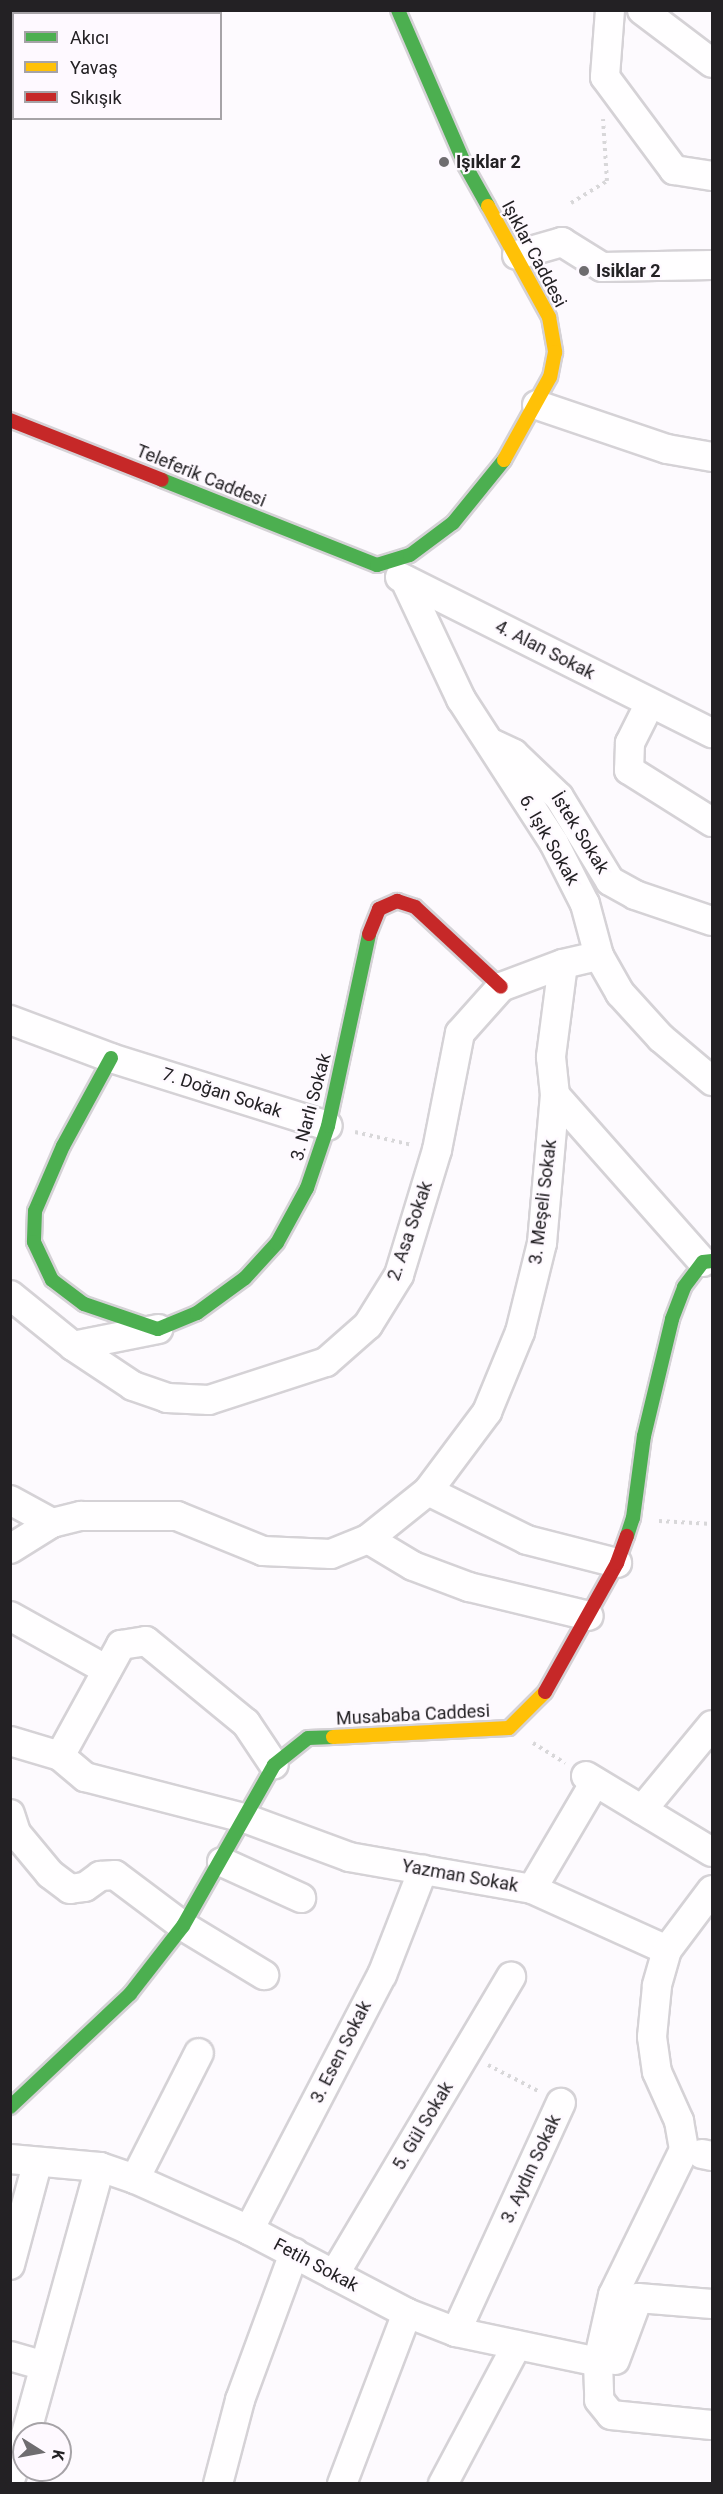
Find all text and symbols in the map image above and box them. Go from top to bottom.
legend [12,12,222,120]
text: Akıcı [70,27,109,48]
text: Yavaş [70,57,118,78]
text: Sıkışık [70,87,122,108]
place label: Işıklar 2 [456,151,521,173]
marker: Işıklar 2 [437,155,451,169]
street label: Işıklar Caddesi [497,197,571,311]
place label: Isiklar 2 [596,260,661,282]
marker: Isiklar 2 [577,264,591,278]
street label: Teleferik Caddesi [133,440,269,512]
street label: 4. Alan Sokak [492,616,598,684]
street label: İstek Sokak [546,788,614,878]
street label: 6. Işık Sokak [515,791,583,889]
street label: 3. Narlı Sokak [286,1051,336,1163]
street label: 7. Doğan Sokak [159,1063,285,1123]
street label: 3. Meşeli Sokak [525,1138,561,1266]
street label: 2. Asa Sokak [383,1179,437,1283]
street label: Musababa Caddesi [336,1700,490,1730]
street label: Yazman Sokak [400,1855,520,1897]
street label: 3. Esen Sokak [306,1997,376,2107]
street label: 5. Gül Sokak [388,2078,458,2174]
street label: 3. Aydın Sokak [496,2111,566,2227]
street label: Fetih Sokak [270,2234,362,2296]
north arrow [12,2422,72,2482]
text: K [48,2448,68,2462]

